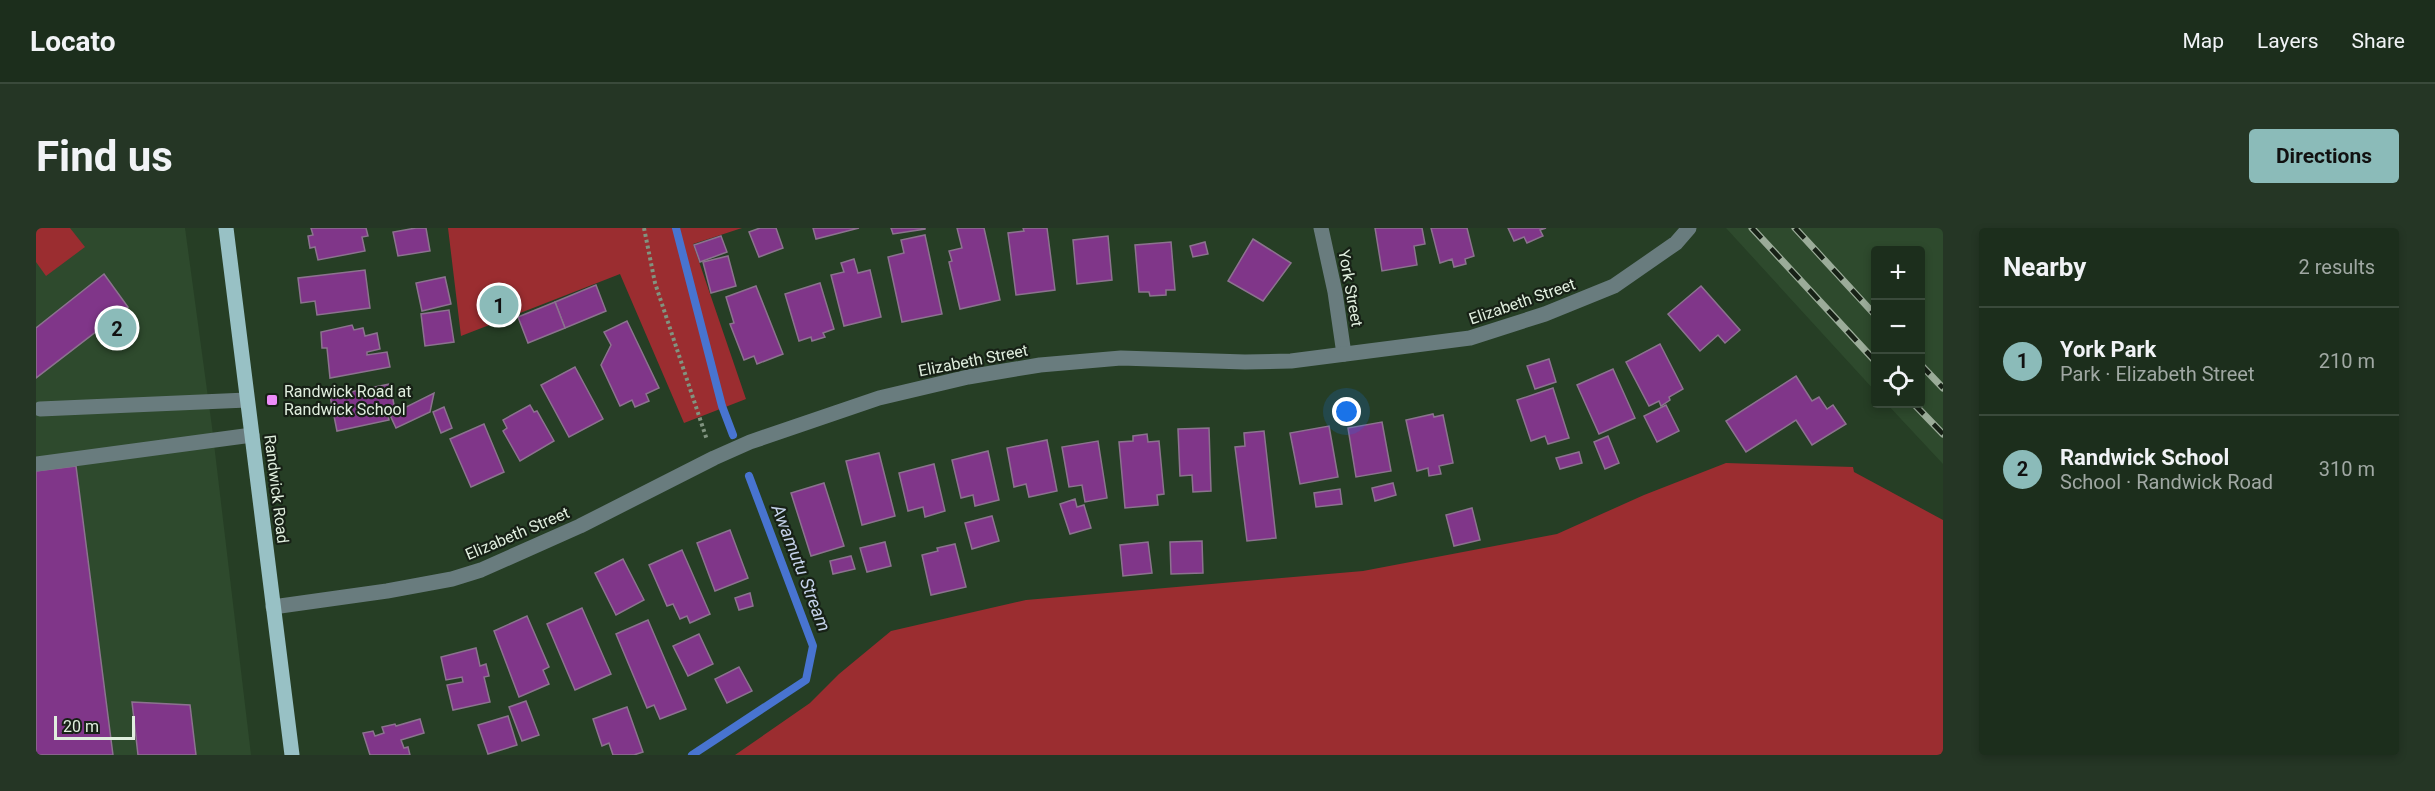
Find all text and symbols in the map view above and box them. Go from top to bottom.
text: Locato [30,25,115,58]
text: Map [2182,29,2224,53]
text: Layers [2257,29,2318,53]
text: Share [2351,29,2405,53]
button: Directions [2249,129,2399,183]
text: Find us [36,132,173,181]
map controls [1871,246,1925,408]
button: + [1871,246,1925,300]
street label: York Street [1334,248,1367,328]
text: Nearby [2003,252,2086,282]
text: 2 results [2299,255,2375,279]
street label: Elizabeth Street [1466,274,1578,329]
pin: 1 [480,282,518,328]
button: − [1871,300,1925,354]
pin: 2 [98,306,136,350]
text: York Park [2060,337,2156,362]
street label: Elizabeth Street [917,341,1029,380]
text: 1 [2017,349,2028,373]
text: 210 m [2319,349,2375,373]
button: locate [1871,354,1925,408]
text: Park · Elizabeth Street [2060,362,2254,386]
place label: Randwick Road at Randwick School [284,382,411,419]
marker: Randwick Road at Randwick School [265,393,279,407]
your location [1332,397,1361,426]
street label: Randwick Road [260,434,293,545]
text: Randwick School [2060,445,2229,470]
text: 2 [2017,457,2028,481]
text: 310 m [2319,457,2375,481]
text: School · Randwick Road [2060,470,2273,494]
water label: Awamutu Stream [767,500,835,634]
street label: Elizabeth Street [462,503,572,564]
scale bar [54,713,135,741]
text: 20 m [63,717,99,736]

